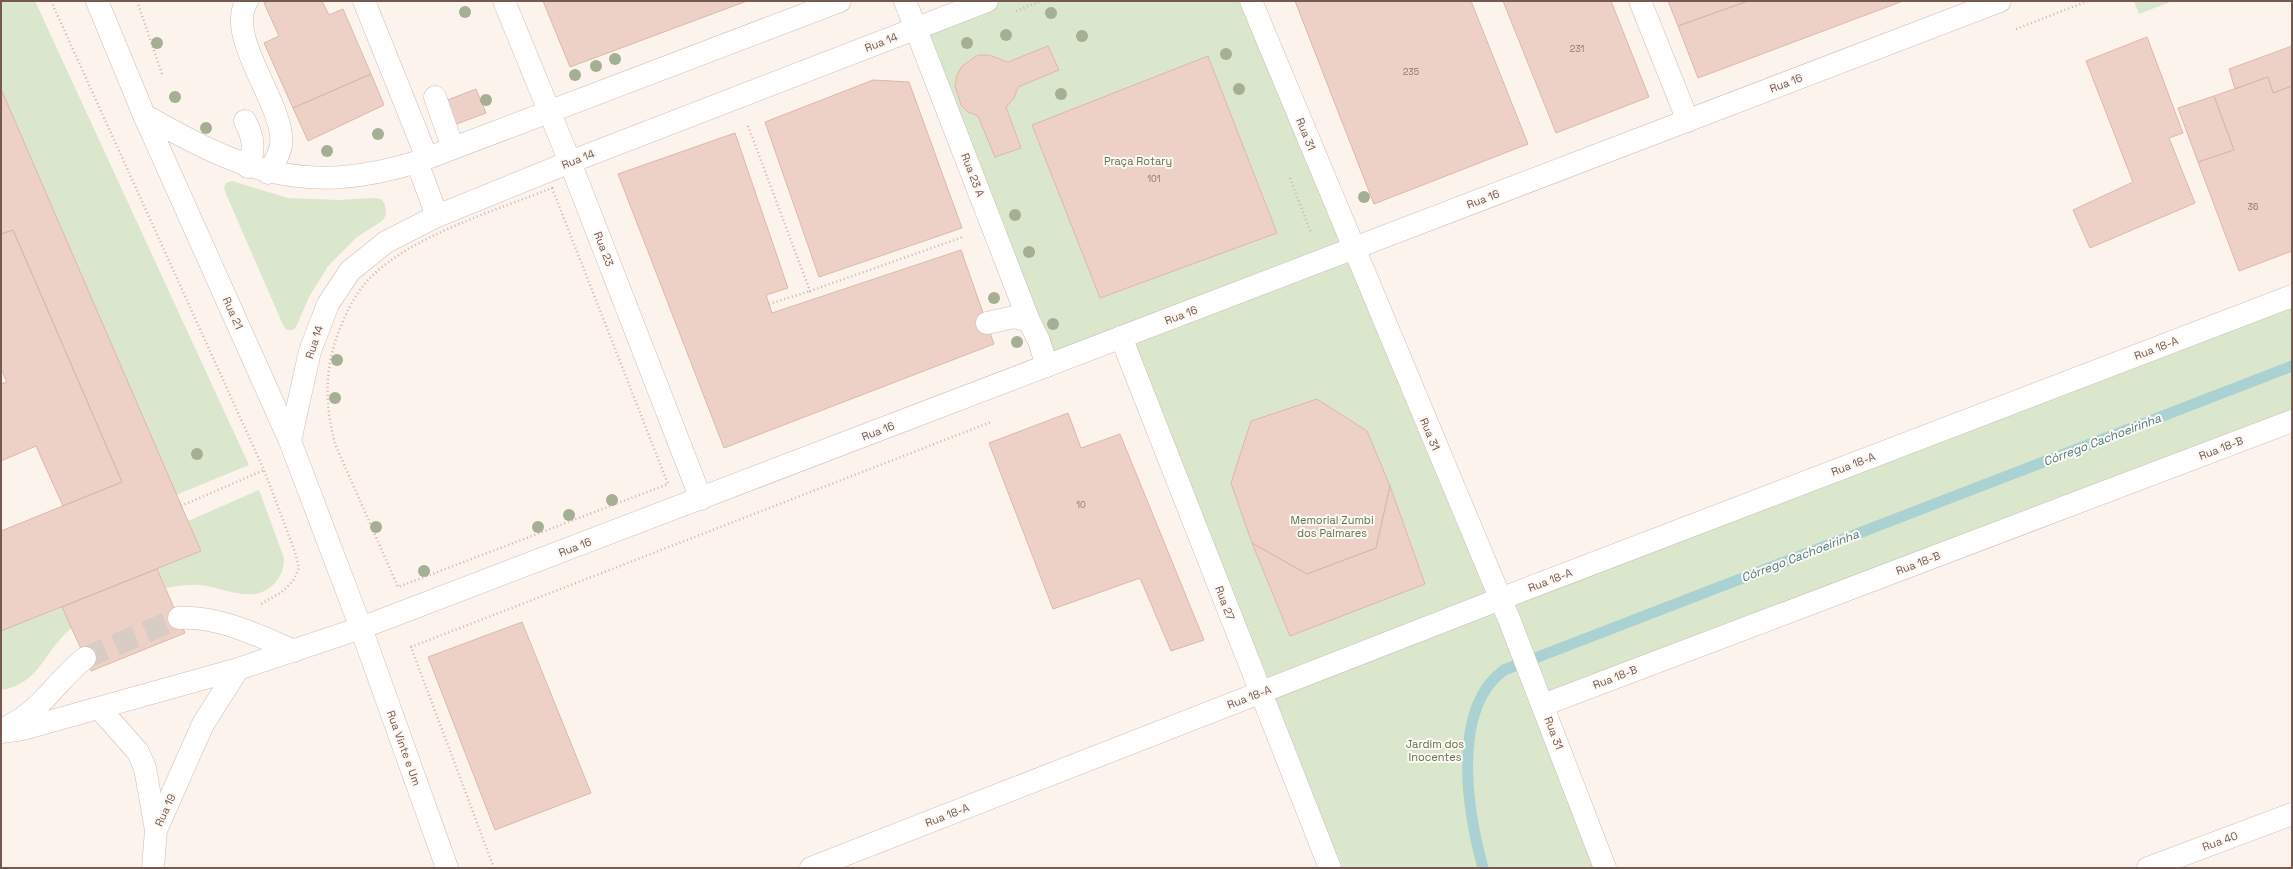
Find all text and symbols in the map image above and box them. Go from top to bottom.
street label: Rua 14 [862,29,900,55]
house number: 231 [1570,43,1584,55]
house number: 235 [1403,66,1419,78]
street label: Rua 16 [1768,70,1805,96]
street label: Rua 31 [1293,116,1319,152]
street label: Rua 14 [559,146,597,172]
street label: Rua 23 A [958,151,988,199]
park label: Praça Rotary [1104,154,1172,168]
house number: 101 [1147,173,1161,185]
street label: Rua 16 [1465,186,1502,212]
house number: 36 [2248,201,2259,213]
street label: Rua 23 [591,230,617,269]
street label: Rua 21 [220,295,246,331]
street label: Rua 16 [1163,302,1200,328]
street label: Rua 14 [302,323,326,360]
street label: Rua 18-A [2132,333,2180,363]
water label: Córrego Cachoeirinha [2041,410,2163,470]
street label: Rua 31 [1417,416,1443,452]
street label: Rua 16 [860,418,897,444]
street label: Rua 18-B [2197,433,2245,463]
street label: Rua 18-A [1829,449,1877,479]
house number: 10 [1076,499,1086,511]
park label: Memorial Zumbi dos Palmares [1290,513,1374,540]
water label: Córrego Cachoeirinha [1739,526,1861,586]
street label: Rua 16 [557,534,594,560]
street label: Rua 18-B [1894,548,1942,578]
street label: Rua 18-A [1526,565,1574,595]
street label: Rua 27 [1212,584,1238,622]
street label: Rua 18-B [1591,662,1639,692]
street label: Rua 18-A [1225,682,1273,712]
street label: Rua Vinte e Um [384,708,424,788]
street label: Rua 31 [1541,715,1567,751]
park label: Jardim dos Inocentes [1406,737,1464,764]
street label: Rua 19 [151,791,179,828]
street label: Rua 18-A [923,800,971,830]
street label: Rua 40 [2200,828,2240,854]

